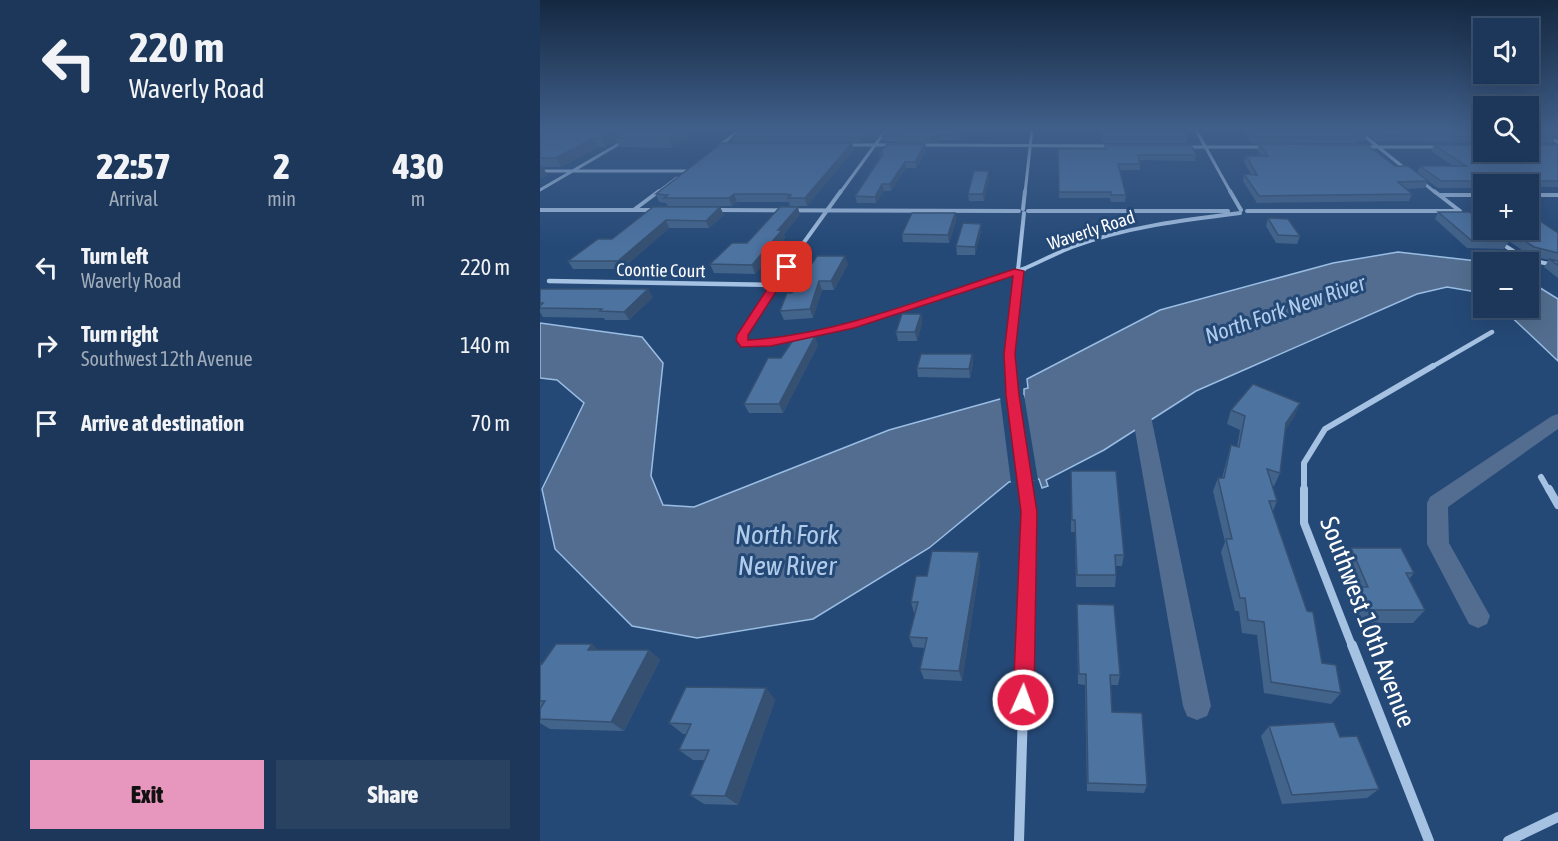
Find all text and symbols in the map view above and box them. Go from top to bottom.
map controls [1473,18,1539,318]
button: sound [1473,18,1539,84]
text: 220 m [129,23,224,71]
icon: left [30,24,108,102]
text: Waverly Road [129,73,265,104]
button: search [1473,96,1539,162]
text: 22:57 [97,145,171,187]
text: 2 [273,145,290,187]
text: 430 [393,145,443,187]
button: + [1473,174,1539,240]
text: Arrival [109,187,158,210]
text: min [267,187,296,210]
text: m [411,187,425,210]
street label: Waverly Road [1045,206,1137,254]
pin [761,241,812,292]
text: Turn left [81,243,148,269]
icon: arrive [770,250,803,283]
icon: left [30,251,63,284]
button: − [1473,252,1539,318]
text: 220 m [460,254,510,280]
street label: Coontie Court [616,259,706,281]
text: Waverly Road [81,269,181,292]
water label: North Fork New River [1201,269,1370,349]
text: Turn right [81,321,158,347]
icon: right [30,329,63,362]
text: 140 m [460,332,510,358]
text: Southwest 12th Avenue [81,347,253,370]
icon: arrive [30,407,63,440]
text: Arrive at destination [81,410,244,436]
text: 70 m [470,410,510,436]
street label: Southwest 10th Avenue [1314,512,1422,732]
water label: North Fork New River [735,519,840,581]
position arrow [991,668,1055,732]
button: Exit [30,760,264,829]
button: Share [276,760,510,829]

